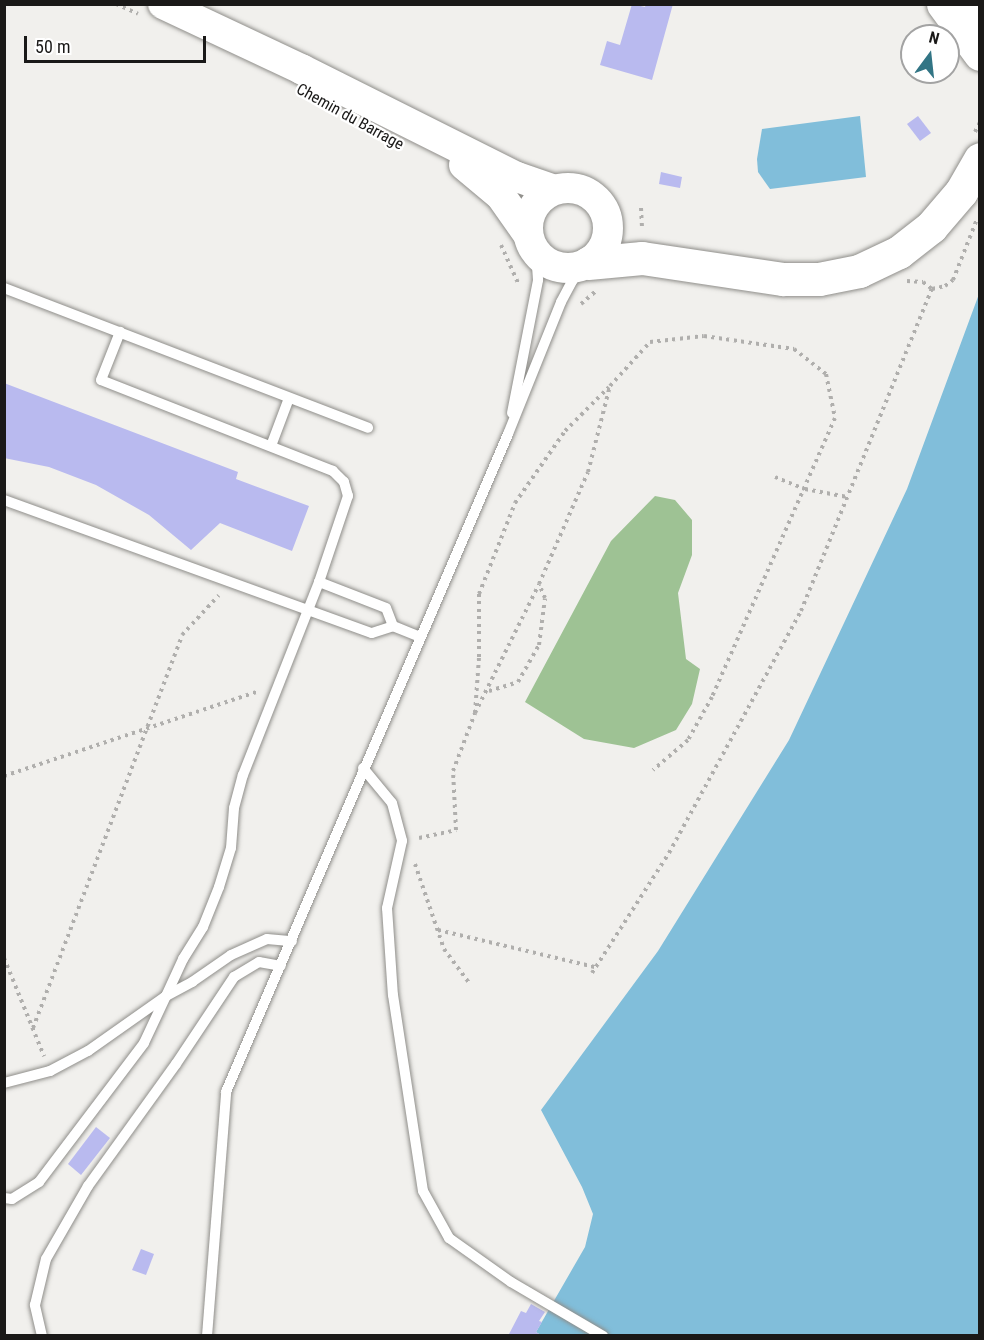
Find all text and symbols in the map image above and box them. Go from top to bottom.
scale bar [27,24,208,62]
north arrow [900,24,960,84]
text: N [927,28,941,49]
text: 50 m [35,36,70,57]
street label: Chemin du Barrage [293,80,407,154]

